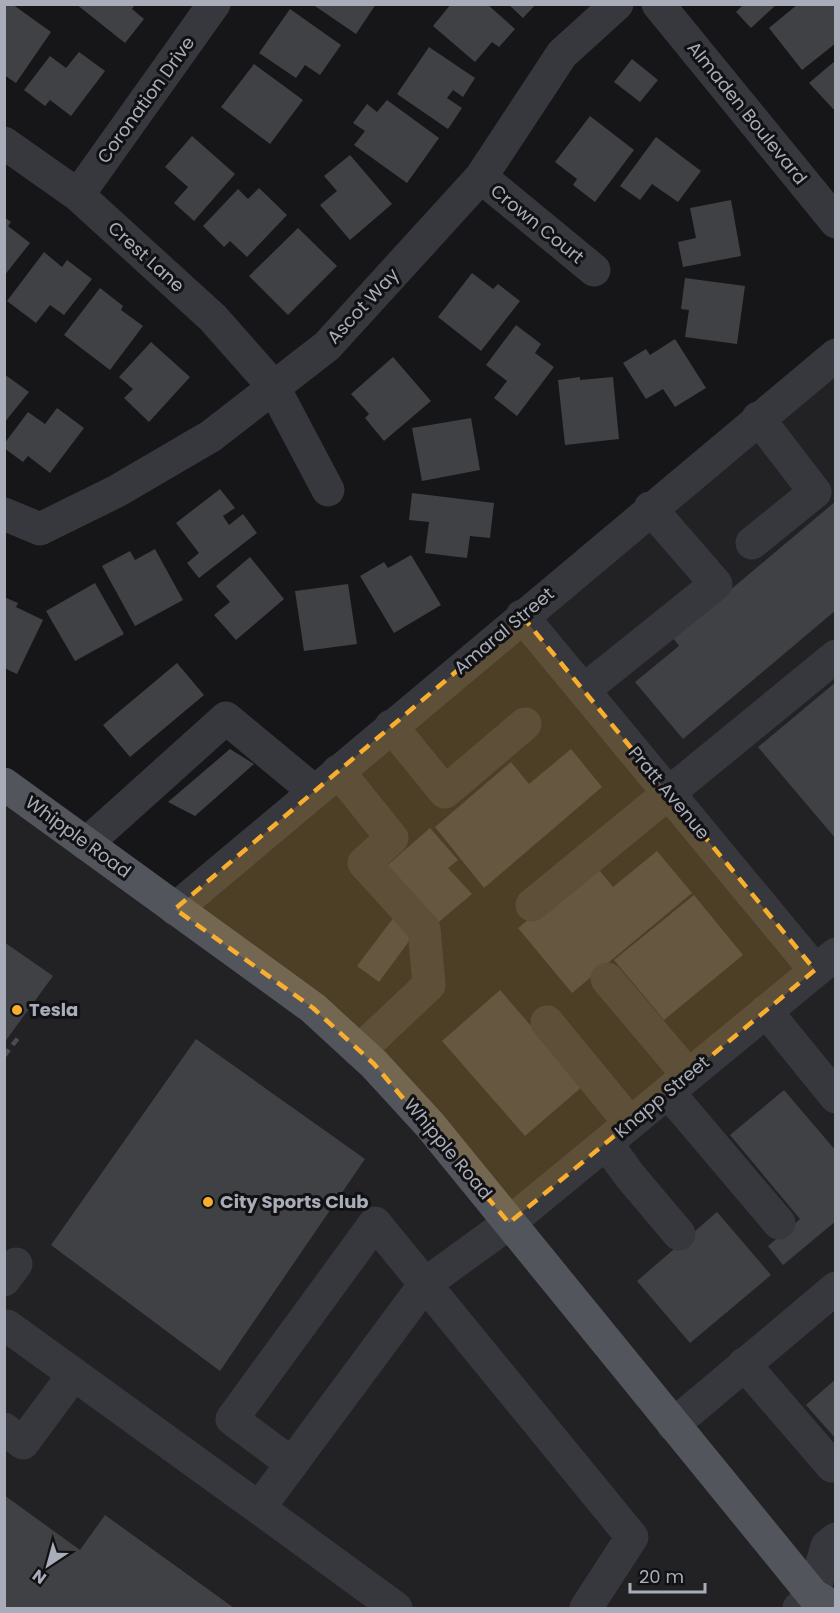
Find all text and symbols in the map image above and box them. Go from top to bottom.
street label: Coronation Drive [91,31,200,168]
street label: Almaden Boulevard [682,36,813,190]
street label: Crown Court [485,178,589,269]
street label: Crest Lane [103,216,190,298]
street label: Ascot Way [321,262,404,349]
street label: Amaral Street [448,581,559,680]
street label: Pratt Avenue [623,741,716,845]
street label: Whipple Road [20,790,136,883]
place label: Tesla [29,997,78,1022]
marker: Tesla [10,1003,24,1017]
street label: Knapp Street [609,1050,714,1144]
street label: Whipple Road [399,1093,498,1205]
place label: City Sports Club [220,1189,369,1214]
marker: City Sports Club [201,1195,215,1209]
north arrow [18,1535,78,1595]
scale bar [630,1556,705,1594]
text: N [28,1564,51,1590]
text: 20 m [639,1564,684,1589]

